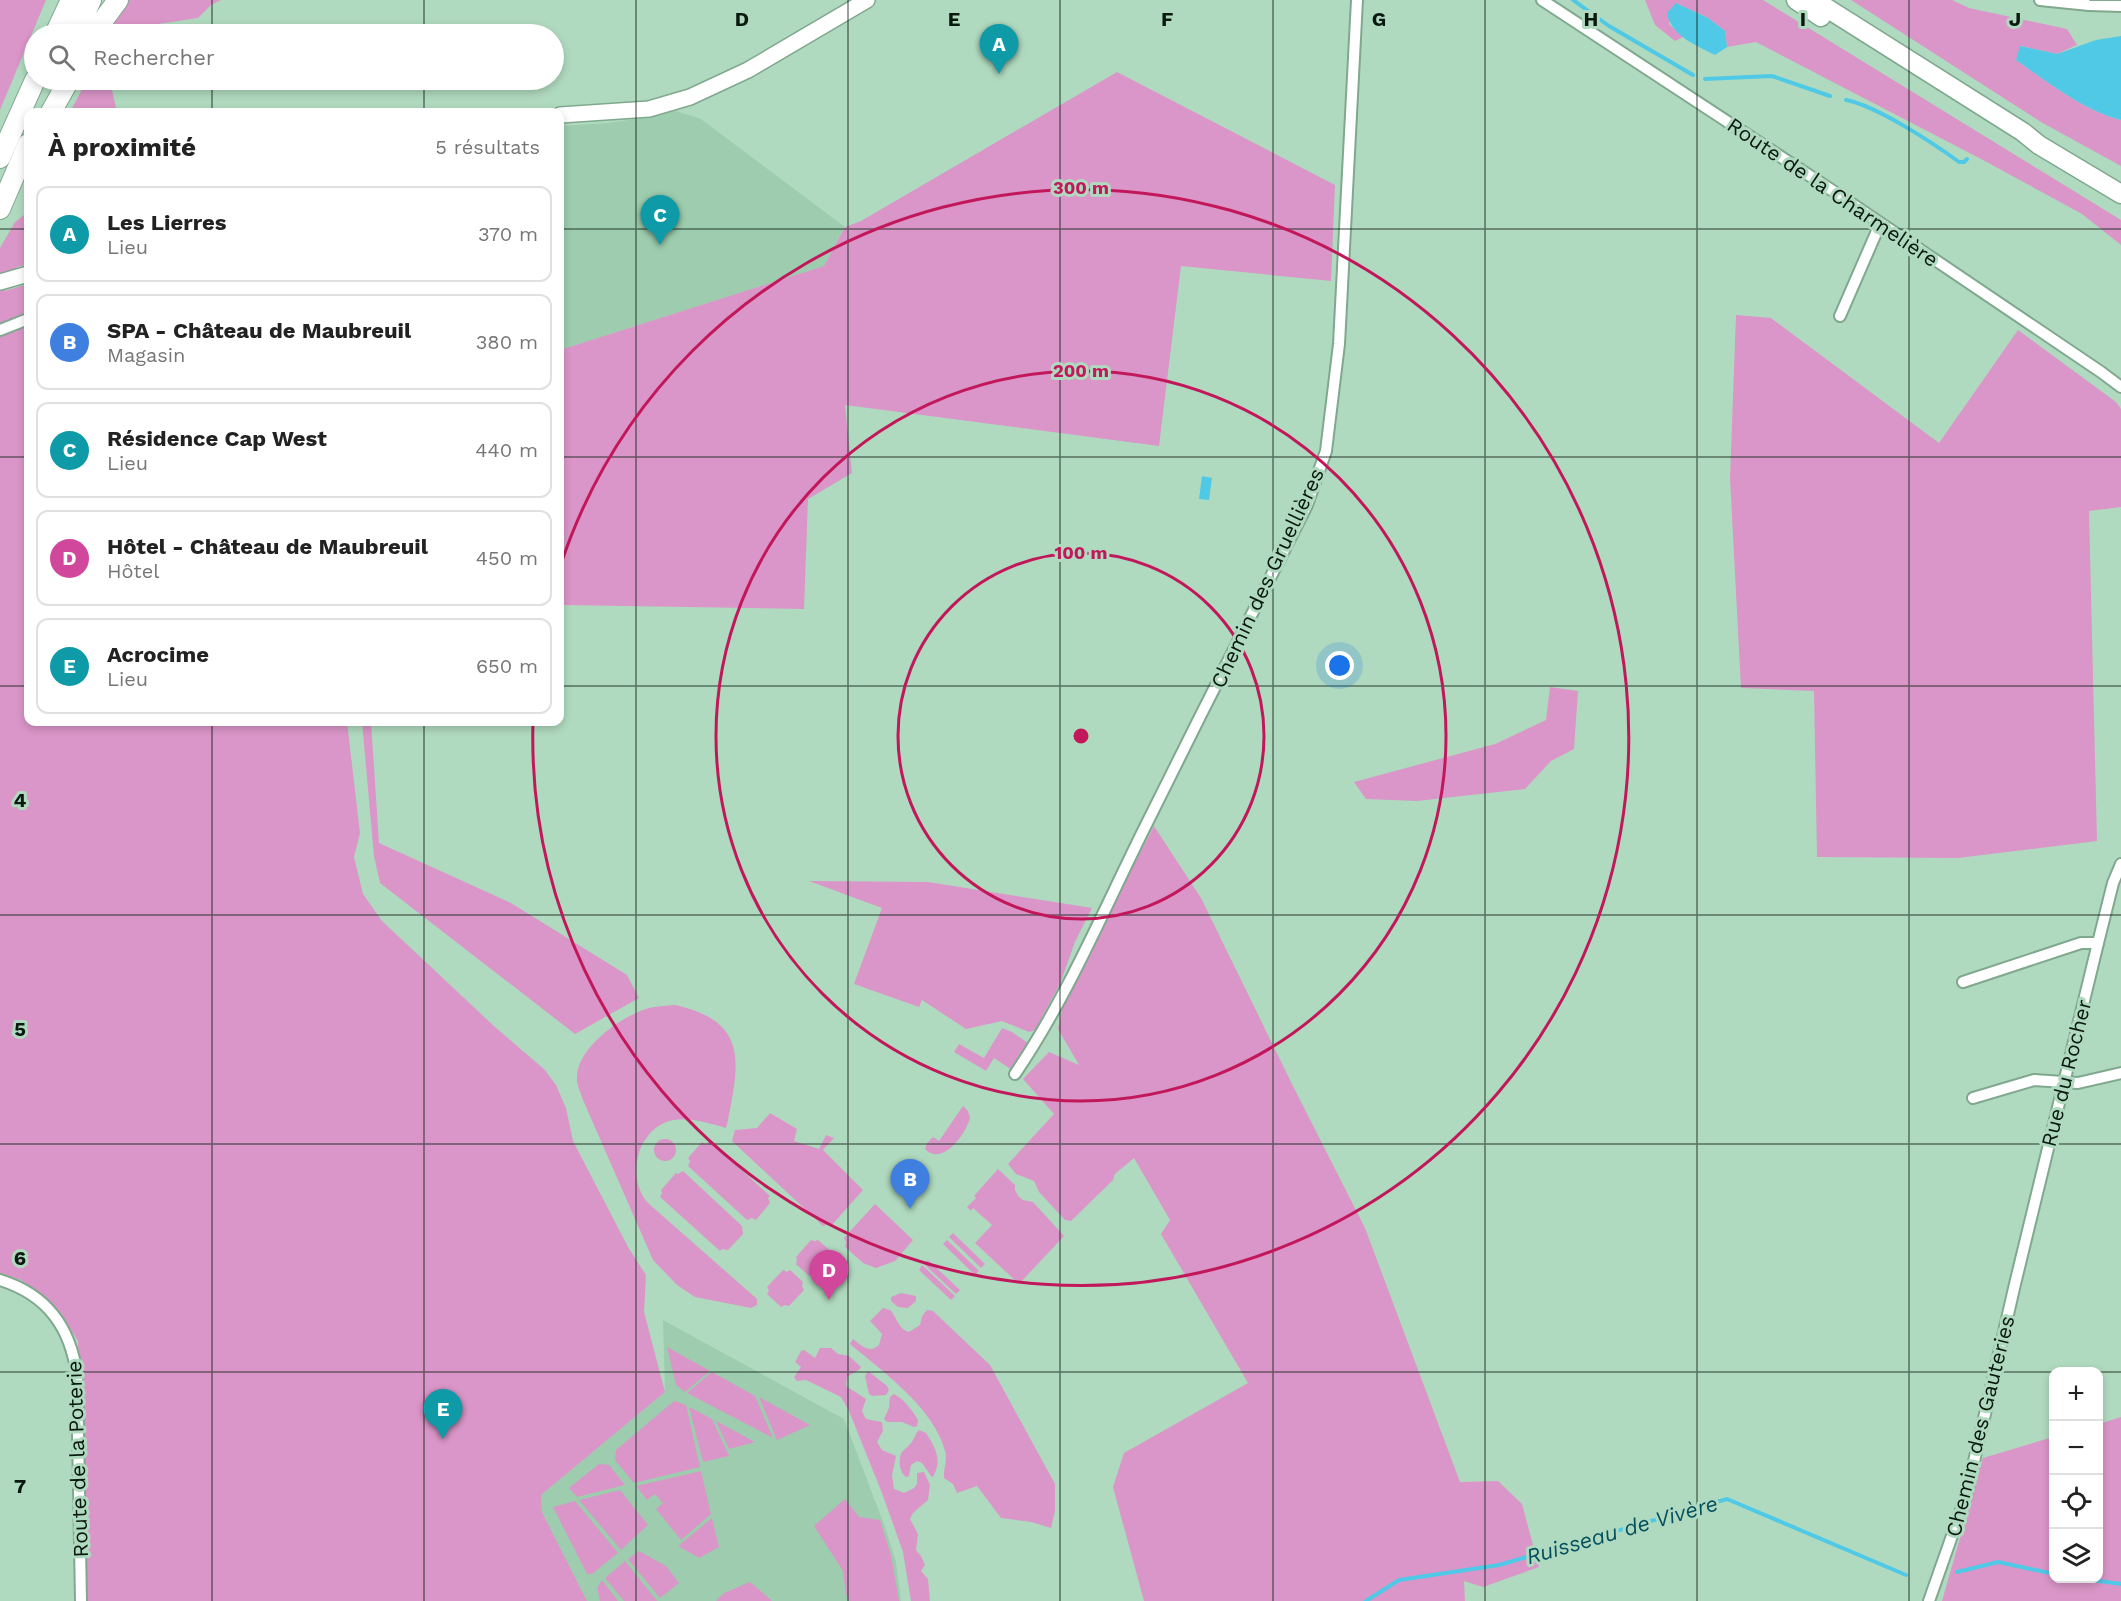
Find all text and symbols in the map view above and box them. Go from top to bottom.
text: D [735,7,749,31]
text: E [948,7,960,31]
text: F [1161,7,1173,31]
text: G [1372,7,1386,31]
text: H [1584,7,1598,31]
text: I [1800,7,1806,31]
text: J [2009,7,2021,31]
search box [24,24,564,90]
pin: A [980,25,1018,74]
icon: search [45,41,78,74]
text: Rechercher [93,45,215,70]
street label: Route de la Charmelière [1723,112,1943,272]
text: À proximité [48,132,196,162]
text: 5 résultats [435,135,540,159]
text: 300 m [1053,177,1109,198]
pin: C [640,196,680,245]
text: Les Lierres [107,210,227,235]
text: A [63,222,76,246]
text: 370 m [478,222,538,246]
text: Lieu [107,235,148,259]
text: SPA - Château de Maubreuil [107,318,411,343]
text: B [63,330,76,354]
text: 380 m [476,330,538,354]
text: Magasin [107,343,185,367]
text: 200 m [1053,360,1109,381]
text: Résidence Cap West [107,426,327,451]
text: C [63,438,76,462]
text: 440 m [475,438,538,462]
text: Lieu [107,451,148,475]
street label: Chemin des Gruellières [1205,464,1329,692]
text: Hôtel - Château de Maubreuil [107,534,428,559]
text: 100 m [1054,542,1108,563]
text: D [62,546,77,570]
text: 450 m [476,546,538,570]
text: Hôtel [107,559,159,583]
text: Acrocime [107,642,209,667]
your location [1325,651,1354,680]
text: E [63,654,76,678]
text: 650 m [476,654,538,678]
text: Lieu [107,667,148,691]
centre of rings [1071,726,1091,746]
text: 4 [14,788,27,812]
street label: Rue du Rocher [2036,996,2096,1149]
text: 5 [14,1017,26,1041]
pin: B [890,1160,930,1209]
text: 6 [14,1246,26,1270]
pin: D [810,1250,848,1300]
street label: Chemin des Gauteries [1940,1313,2020,1539]
street label: Route de la Poterie [61,1360,93,1558]
map controls [2049,1367,2103,1583]
button: + [2049,1367,2103,1421]
pin: E [424,1390,462,1439]
button: − [2049,1421,2103,1475]
text: 7 [14,1474,26,1498]
button: locate [2049,1475,2103,1529]
water label: Ruisseau de Vivère [1523,1491,1721,1569]
button: layers [2049,1529,2103,1583]

